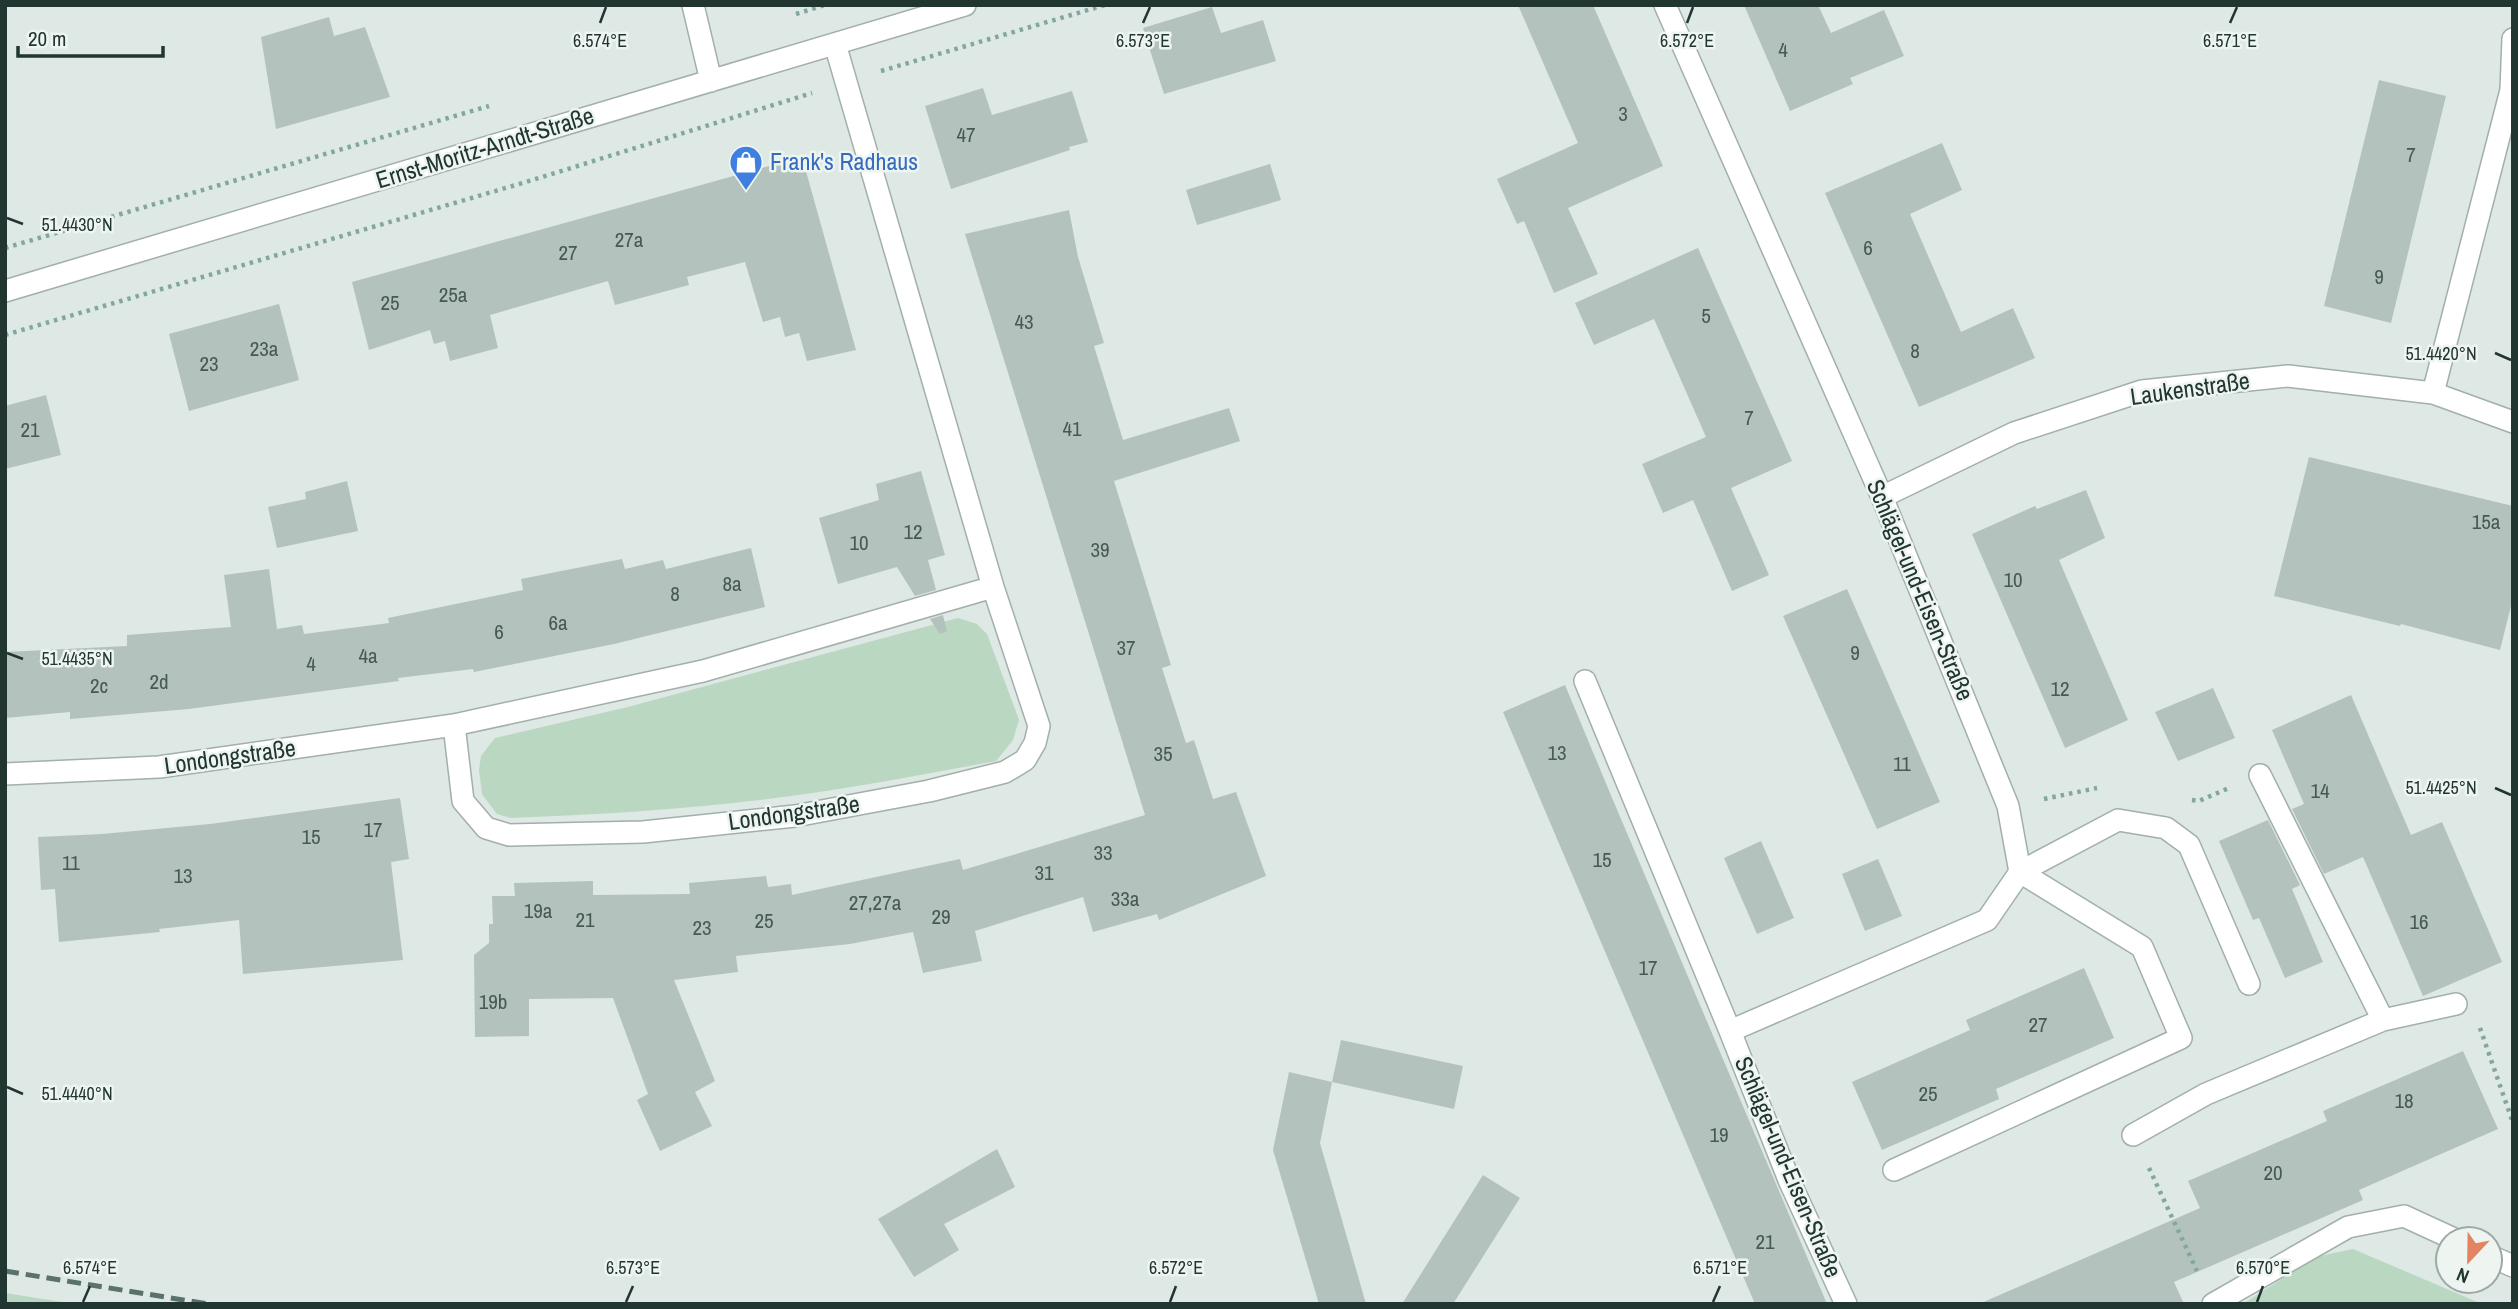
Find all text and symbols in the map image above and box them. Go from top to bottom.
scale bar [18,14,163,58]
text: 20 m [28,24,66,53]
text: 6.574°E [573,28,627,53]
text: 6.573°E [1116,28,1170,53]
text: 6.572°E [1660,28,1714,53]
text: 6.571°E [2203,28,2257,53]
house number: 4 [1778,35,1788,64]
street label: Ernst-Moritz-Arndt-Straße [372,99,598,195]
house number: 3 [1618,99,1628,128]
house number: 47 [956,120,976,149]
house number: 7 [2406,140,2416,169]
shop icon: Frank's Radhaus [727,143,765,192]
place label: Frank's Radhaus [770,145,918,177]
text: 51.4430°N [41,212,113,237]
house number: 27a [615,225,644,254]
house number: 6 [1863,233,1873,262]
house number: 27 [558,238,578,267]
house number: 9 [2374,262,2384,291]
house number: 25a [439,280,468,309]
house number: 25 [380,288,400,317]
house number: 5 [1701,301,1711,330]
house number: 43 [1014,307,1034,336]
house number: 23a [250,334,279,363]
house number: 8 [1910,336,1920,365]
text: 51.4420°N [2405,341,2477,366]
house number: 23 [199,349,219,378]
street label: Laukenstraße [2128,364,2252,412]
house number: 7 [1744,403,1754,432]
house number: 41 [1062,414,1082,443]
house number: 21 [20,415,40,444]
street label: Schlägel-und-Eisen-Straße [1860,474,1982,705]
house number: 15a [2472,507,2501,536]
house number: 12 [903,517,923,546]
house number: 10 [849,528,869,557]
house number: 39 [1090,535,1110,564]
house number: 10 [2003,565,2023,594]
house number: 8a [722,569,742,598]
house number: 8 [670,579,680,608]
house number: 6a [548,608,568,637]
house number: 6 [494,617,504,646]
house number: 37 [1116,633,1136,662]
house number: 9 [1850,638,1860,667]
house number: 4a [358,641,378,670]
text: 51.4435°N [41,646,113,671]
house number: 4 [306,649,316,678]
house number: 2d [149,667,169,696]
house number: 2c [90,671,108,700]
house number: 12 [2050,674,2070,703]
street label: Londongstraße [162,731,298,781]
house number: 13 [1547,738,1567,767]
house number: 35 [1153,739,1173,768]
house number: 11 [1893,749,1911,778]
text: 51.4425°N [2405,775,2477,800]
house number: 14 [2310,776,2330,805]
street label: Londongstraße [726,787,862,837]
house number: 17 [363,815,383,844]
house number: 15 [301,822,321,851]
house number: 33 [1093,838,1113,867]
house number: 15 [1592,845,1612,874]
house number: 11 [62,848,80,877]
house number: 31 [1034,858,1054,887]
house number: 13 [173,861,193,890]
house number: 33a [1111,884,1140,913]
house number: 27,27a [849,888,902,917]
house number: 19a [524,896,553,925]
house number: 29 [931,902,951,931]
house number: 21 [575,905,595,934]
house number: 25 [754,906,774,935]
house number: 16 [2409,907,2429,936]
house number: 23 [692,913,712,942]
house number: 17 [1638,953,1658,982]
house number: 19b [479,987,507,1016]
house number: 27 [2028,1010,2048,1039]
street label: Schlägel-und-Eisen-Straße [1728,1051,1850,1282]
house number: 25 [1918,1079,1938,1108]
text: 51.4440°N [41,1081,113,1106]
house number: 18 [2394,1086,2414,1115]
house number: 19 [1709,1120,1729,1149]
house number: 20 [2263,1158,2283,1187]
north arrow [2434,1225,2504,1295]
house number: 21 [1755,1227,1775,1256]
text: 6.574°E [63,1255,117,1280]
text: 6.573°E [606,1255,660,1280]
text: 6.572°E [1149,1255,1203,1280]
text: 6.571°E [1693,1255,1747,1280]
text: 6.570°E [2236,1255,2290,1280]
text: N [2453,1262,2473,1290]

